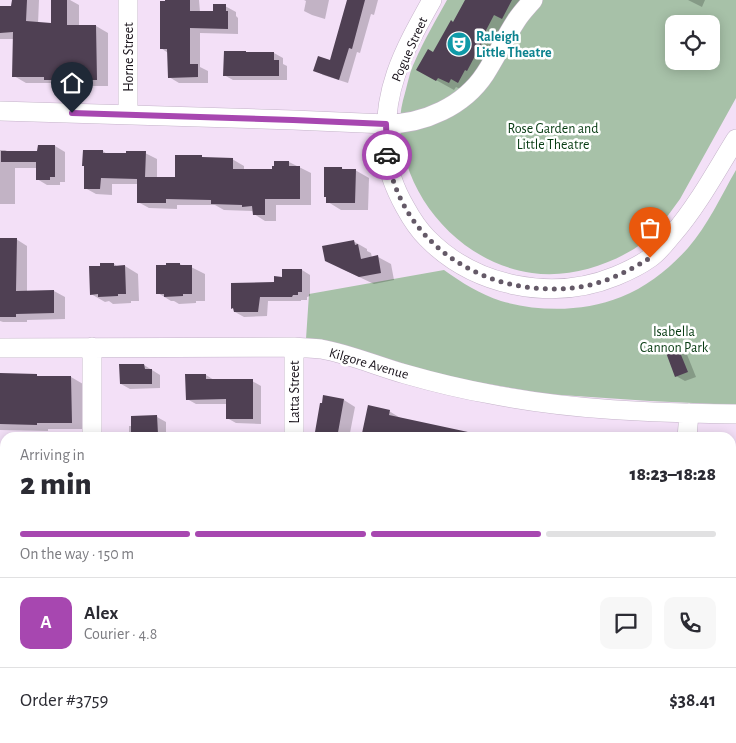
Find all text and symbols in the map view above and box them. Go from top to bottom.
street label: Pogue Street [389,14,431,84]
map controls [665,15,720,70]
button: locate [665,15,720,70]
street label: Horne Street [122,22,136,92]
place label: Raleigh Little Theatre [476,30,552,60]
theatre icon: Raleigh Little Theatre [446,31,472,57]
pin [51,62,93,113]
icon: home [58,69,86,97]
park label: Rose Garden and Little Theatre [507,122,599,152]
courier [362,130,412,180]
icon: car [373,141,401,169]
pin [629,207,671,258]
icon: bag [636,214,664,242]
park label: Isabella Cannon Park [640,325,709,355]
street label: Kilgore Avenue [327,346,410,382]
street label: Latta Street [288,360,302,423]
text: Arriving in [20,447,85,463]
text: 18:23–18:28 [630,465,716,484]
text: 2 min [20,468,92,500]
text: On the way · 150 m [20,546,134,562]
button: chat [600,597,652,649]
button: phone [664,597,716,649]
text: Alex [84,604,118,623]
text: A [40,613,52,632]
text: Courier · 4.8 [84,626,157,642]
text: Order #3759 [20,691,108,710]
text: $38.41 [669,691,716,710]

